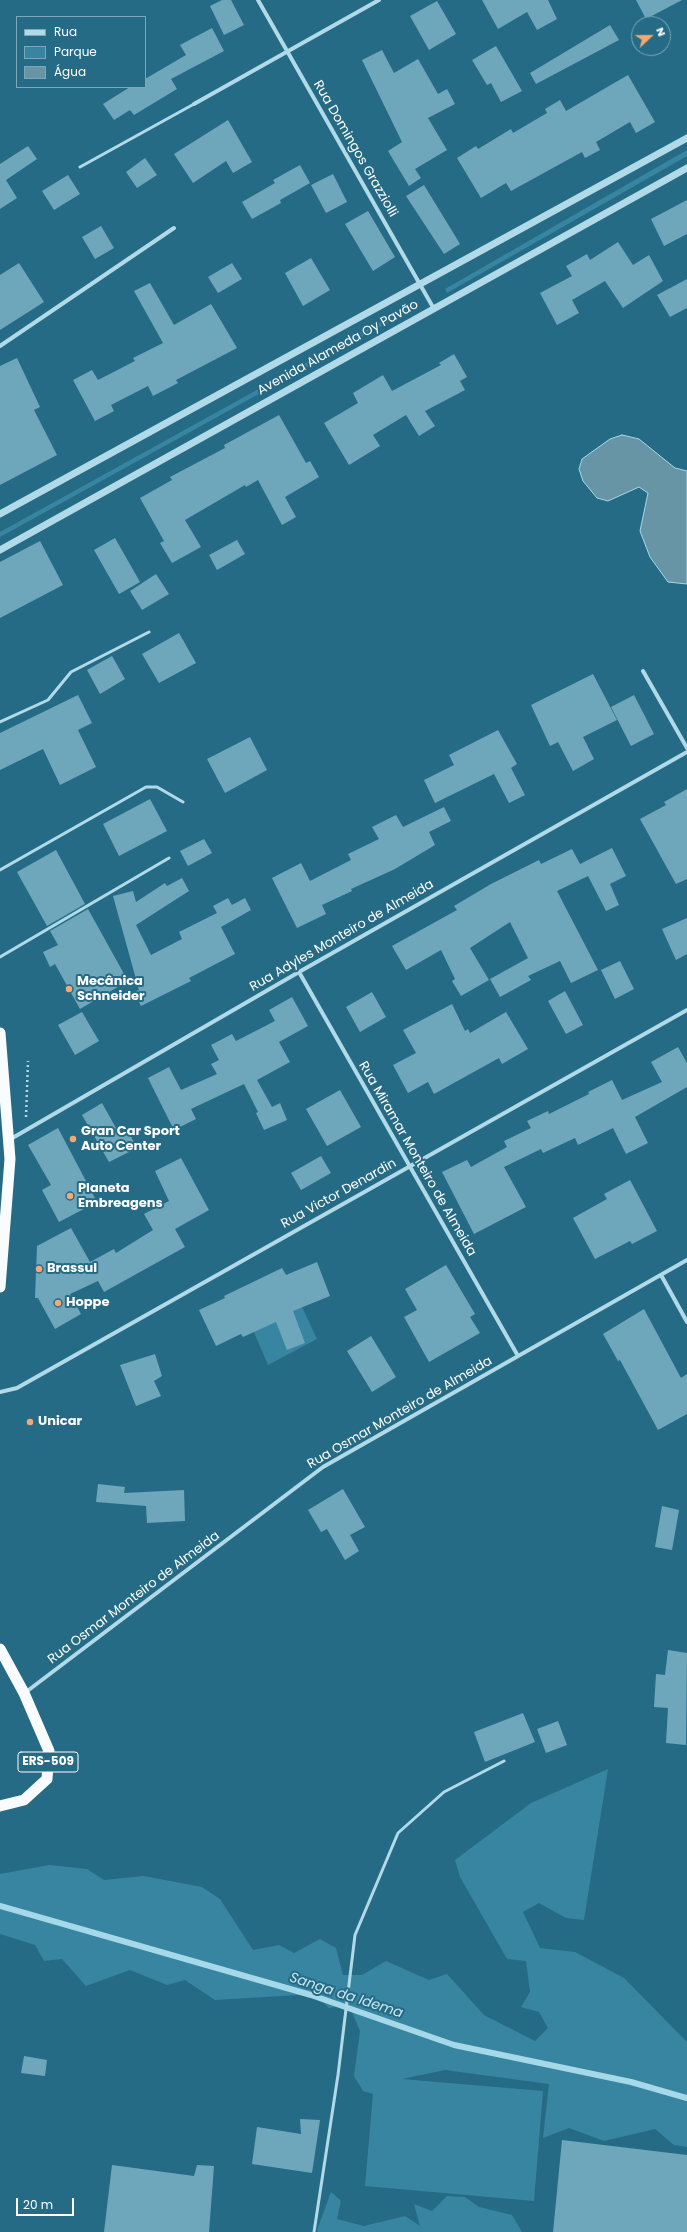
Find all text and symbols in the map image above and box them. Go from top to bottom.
legend [16,16,146,88]
north arrow [631,16,671,56]
text: Rua [54,23,77,40]
text: N [652,25,670,39]
text: Parque [54,43,97,60]
text: Água [54,63,86,80]
street label: Rua Domingos Grazziolli [310,78,400,220]
street label: Avenida Alameda Oy Pavão [255,297,421,399]
street label: Rua Adyles Monteiro de Almeida [247,877,437,995]
place label: Mecânica Schneider [77,974,145,1005]
marker: Mecânica Schneider [64,984,74,994]
street label: Rua Miramar Monteiro de Almeida [355,1059,479,1259]
place label: Gran Car Sport Auto Center [81,1124,180,1155]
marker: Gran Car Sport Auto Center [68,1134,78,1144]
street label: Rua Victor Denardin [279,1156,399,1232]
place label: Planeta Embreagens [78,1181,163,1212]
marker: Planeta Embreagens [65,1191,75,1201]
place label: Brassul [47,1261,97,1277]
marker: Brassul [34,1264,44,1274]
place label: Hoppe [66,1295,109,1311]
marker: Hoppe [53,1298,63,1308]
street label: Rua Osmar Monteiro de Almeida [305,1354,495,1472]
place label: Unicar [38,1414,82,1430]
marker: Unicar [25,1417,35,1427]
street label: Rua Osmar Monteiro de Almeida [45,1528,223,1668]
road number: ERS-509 [18,1752,78,1772]
water label: Sanga da Idema [287,1970,405,2022]
scale bar [18,2190,76,2216]
text: 20 m [23,2196,53,2213]

